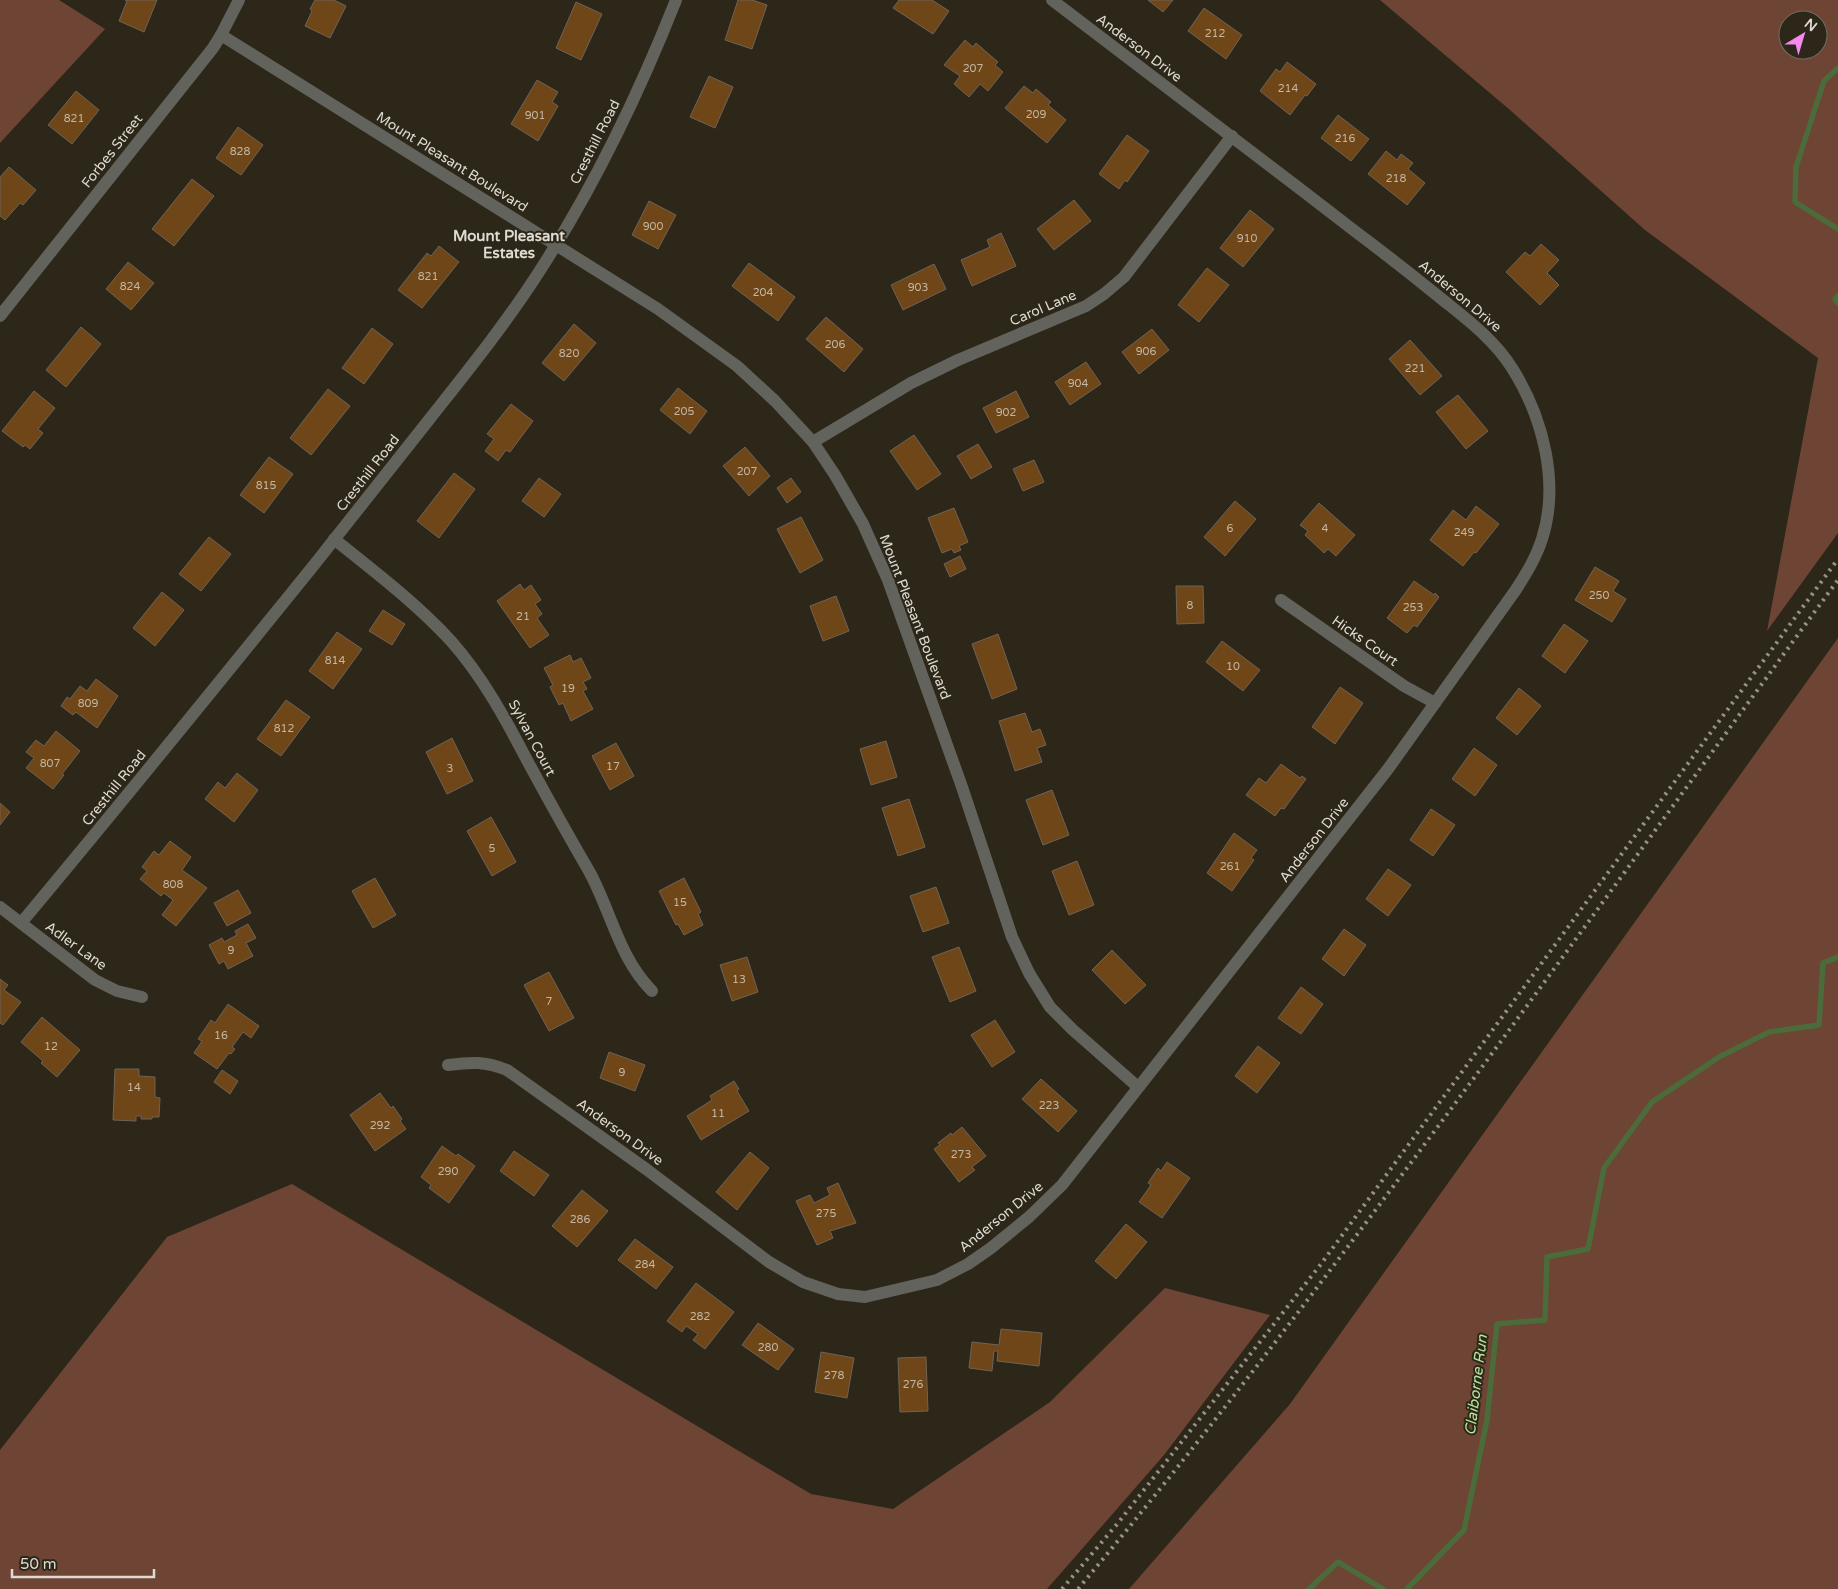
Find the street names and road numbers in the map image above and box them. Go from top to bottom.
street label: Anderson Drive [1093,10,1185,86]
street label: Cresthill Road [566,97,624,187]
street label: Mount Pleasant Boulevard [373,108,531,216]
street label: Forbes Street [78,110,146,191]
street label: Anderson Drive [1415,256,1505,336]
street label: Carol Lane [1007,286,1079,330]
street label: Cresthill Road [333,431,403,515]
street label: Mount Pleasant Boulevard [876,532,954,702]
street label: Hicks Court [1329,612,1402,670]
street label: Sylvan Court [505,697,559,780]
street label: Cresthill Road [78,747,150,829]
street label: Anderson Drive [1276,794,1352,886]
street label: Adler Lane [42,918,110,974]
street label: Anderson Drive [573,1095,667,1169]
street label: Anderson Drive [956,1178,1046,1256]

